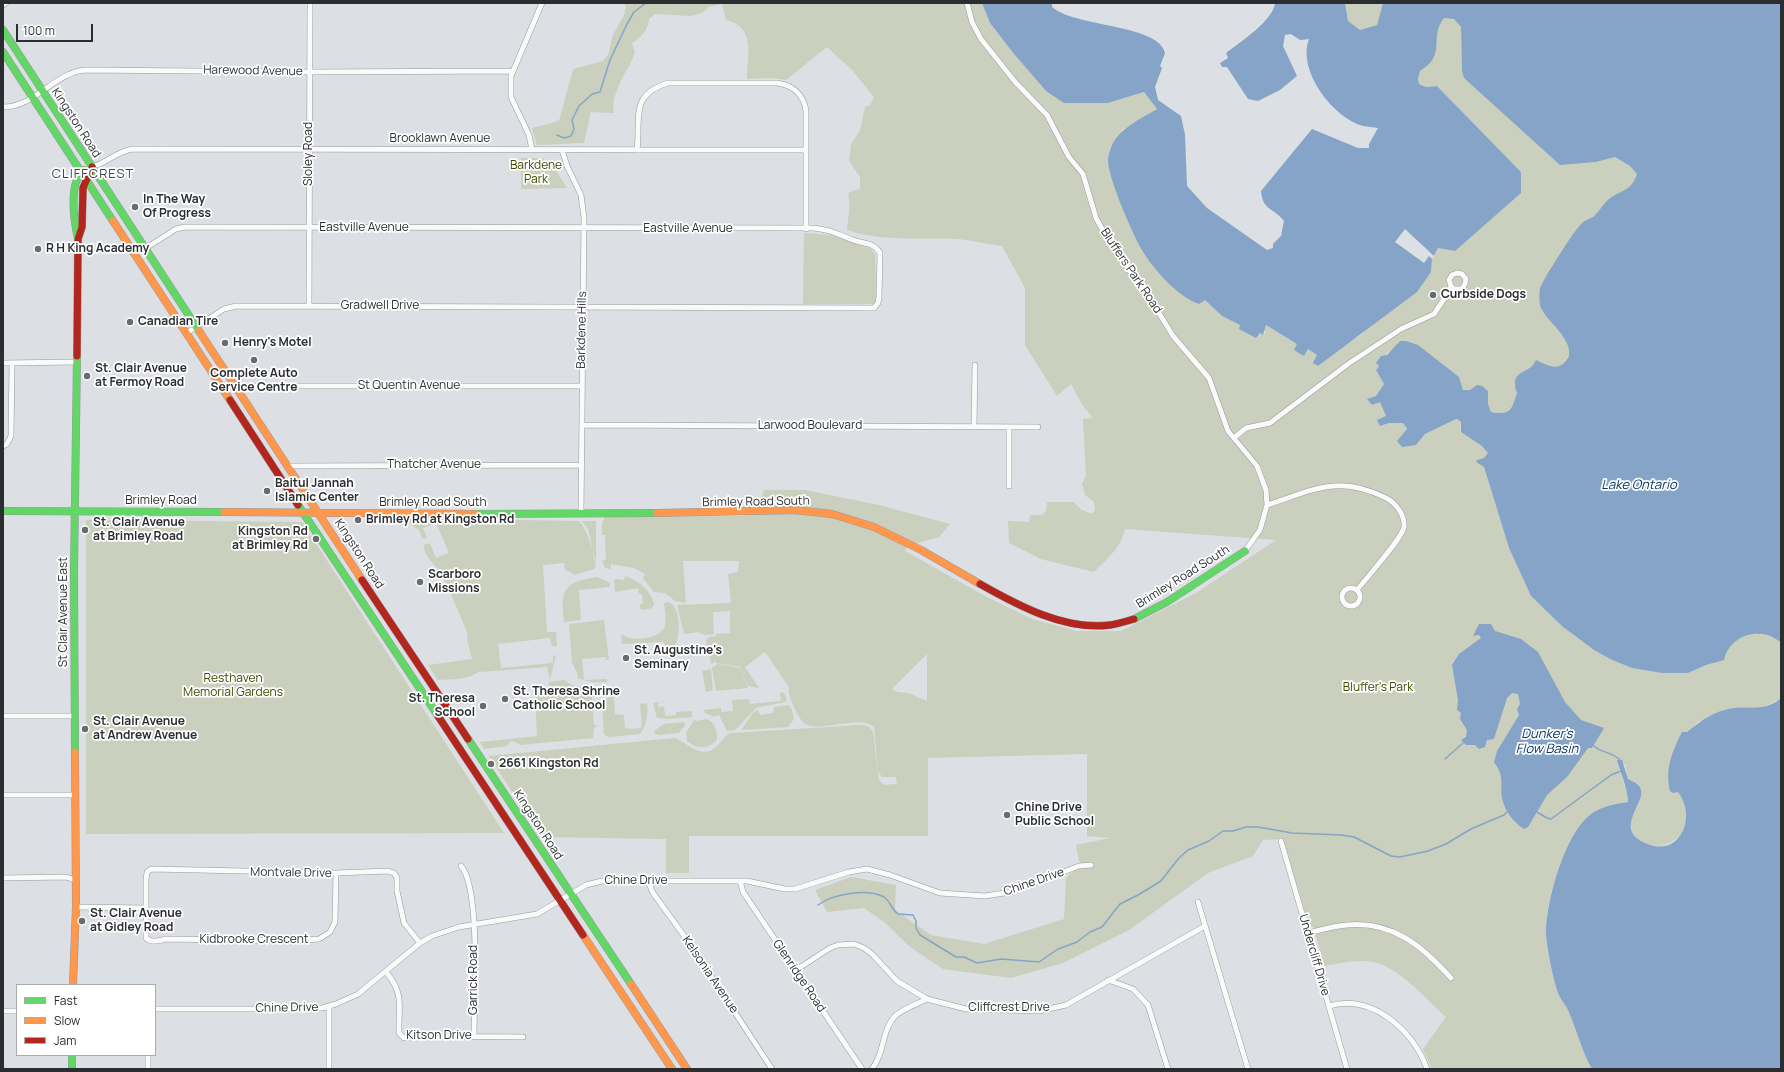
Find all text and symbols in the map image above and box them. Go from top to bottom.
scale bar [18,16,95,42]
text: 100 m [23,22,55,39]
street label: Harewood Avenue [203,63,303,79]
street label: Kingston Road [48,85,104,161]
street label: Sloley Road [302,122,316,186]
street label: Brooklawn Avenue [390,132,490,146]
park label: Barkdene Park [510,159,562,187]
district label: CLIFFCREST [52,166,134,182]
place label: In The Way Of Progress [143,193,211,221]
marker: In The Way Of Progress [130,202,140,212]
street label: Eastville Avenue [319,221,409,235]
street label: Eastville Avenue [643,222,733,236]
street label: Bluffers Park Road [1097,226,1165,316]
place label: R H King Academy [46,242,149,256]
marker: R H King Academy [33,244,43,254]
place label: Curbside Dogs [1441,288,1526,302]
marker: Curbside Dogs [1428,290,1438,300]
street label: Barkdene Hills [574,291,590,369]
street label: Gradwell Drive [341,299,419,313]
place label: Canadian Tire [138,315,218,329]
marker: Canadian Tire [125,317,135,327]
place label: Henry's Motel [233,336,312,350]
marker: Henry's Motel [220,338,230,348]
marker: Complete Auto Service Centre [249,355,259,365]
place label: St. Clair Avenue at Fermoy Road [95,362,187,390]
place label: Complete Auto Service Centre [210,367,298,395]
marker: St. Clair Avenue at Fermoy Road [82,371,92,381]
street label: St Quentin Avenue [358,379,460,393]
street label: Larwood Boulevard [758,419,862,433]
street label: Thatcher Avenue [387,458,481,472]
place label: Baitul Jannah Islamic Center [275,477,359,505]
water label: Lake Ontario [1601,477,1677,493]
marker: Baitul Jannah Islamic Center [262,486,272,496]
street label: Brimley Road [125,494,197,508]
street label: Brimley Road South [702,494,810,510]
street label: Brimley Road South [379,496,487,510]
place label: Brimley Rd at Kingston Rd [366,513,514,527]
marker: Brimley Rd at Kingston Rd [353,515,363,525]
place label: St. Clair Avenue at Brimley Road [93,516,185,544]
street label: Kingston Road [331,516,387,592]
marker: St. Clair Avenue at Brimley Road [80,525,90,535]
place label: Kingston Rd at Brimley Rd [232,525,308,553]
marker: Kingston Rd at Brimley Rd [311,534,321,544]
street label: Brimley Road South [1134,542,1232,612]
street label: St Clair Avenue East [57,557,71,667]
place label: Scarboro Missions [428,568,481,596]
marker: Scarboro Missions [415,577,425,587]
place label: St. Augustine's Seminary [634,644,722,672]
marker: St. Augustine's Seminary [621,653,631,663]
park label: Resthaven Memorial Gardens [183,672,283,700]
park label: Bluffer's Park [1343,681,1413,695]
place label: St. Theresa Shrine Catholic School [513,685,620,713]
place label: St. Theresa School [409,692,475,720]
marker: St. Theresa Shrine Catholic School [500,694,510,704]
marker: St. Theresa School [478,701,488,711]
place label: St. Clair Avenue at Andrew Avenue [93,715,197,743]
marker: St. Clair Avenue at Andrew Avenue [80,724,90,734]
water label: Dunker's Flow Basin [1516,726,1578,757]
place label: 2661 Kingston Rd [499,757,599,771]
marker: 2661 Kingston Rd [486,759,496,769]
street label: Kingston Road [510,787,566,863]
place label: Chine Drive Public School [1015,801,1094,829]
marker: Chine Drive Public School [1002,810,1012,820]
street label: Montvale Drive [250,865,332,881]
street label: Chine Drive [1002,865,1066,899]
street label: Chine Drive [604,874,668,888]
place label: St. Clair Avenue at Gidley Road [90,907,182,935]
street label: Undercliff Drive [1295,912,1333,998]
marker: St. Clair Avenue at Gidley Road [77,916,87,926]
street label: Kidbrooke Crescent [199,933,309,947]
street label: Kelsonia Avenue [679,934,741,1016]
street label: Glenridge Road [769,937,829,1015]
street label: Garrick Road [467,945,481,1015]
legend [16,984,156,1056]
text: Fast [54,992,78,1009]
street label: Chine Drive [255,1000,319,1016]
street label: Cliffcrest Drive [968,1001,1050,1015]
text: Slow [54,1012,80,1029]
street label: Kitson Drive [406,1029,472,1043]
text: Jam [54,1032,76,1049]

